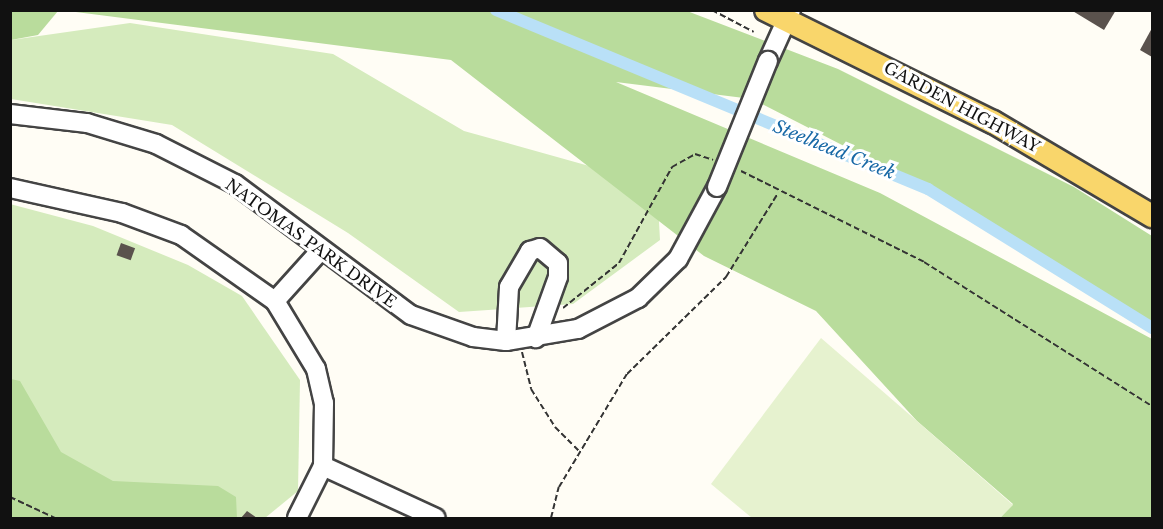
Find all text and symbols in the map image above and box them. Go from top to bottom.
street label: GARDEN HIGHWAY [881,58,1043,156]
water label: Steelhead Creek [770,116,898,184]
street label: NATOMAS PARK DRIVE [222,174,400,312]

